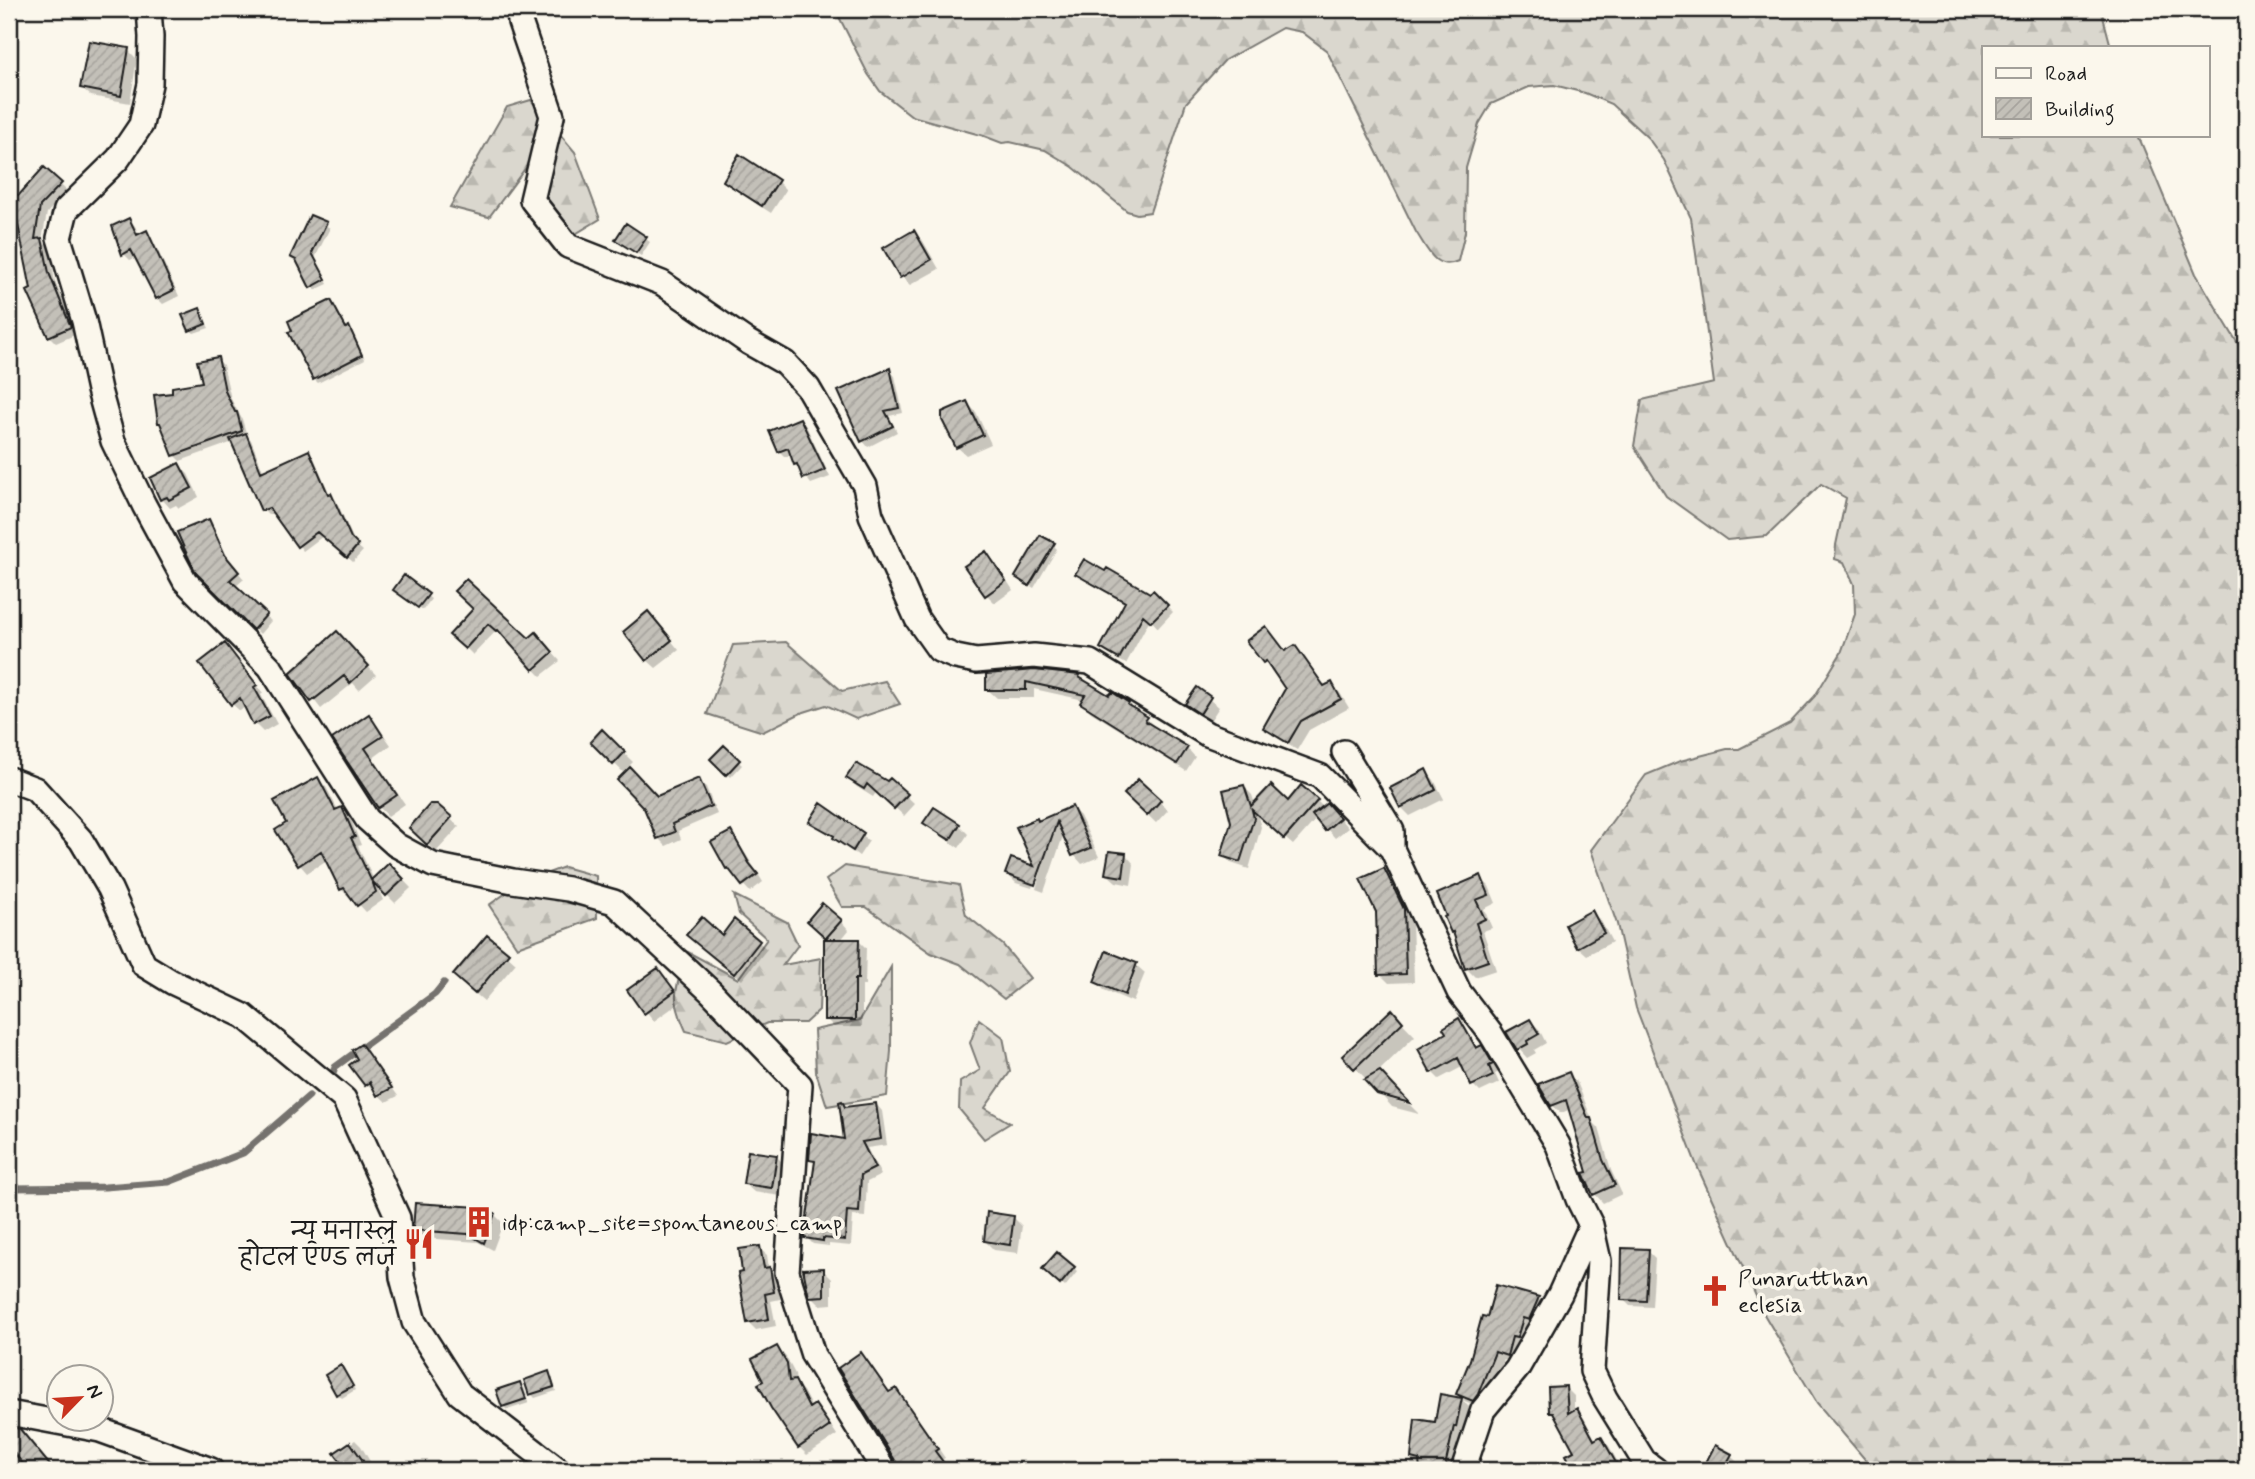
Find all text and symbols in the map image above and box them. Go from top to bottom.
legend [1982,46,2210,136]
text: Road [2045,60,2087,88]
text: Building [2045,96,2115,126]
building icon: idp:camp_site=spontaneous_camp [462,1205,496,1239]
place label: idp:camp_site=spontaneous_camp [502,1209,842,1239]
place label: न्यू मनास्लु होटल एण्ड लज [237,1218,398,1274]
restaurant icon: न्यू मनास्लु होटल एण्ड लज [402,1227,436,1261]
place label: Punarutthan eclesia [1738,1265,1869,1321]
church icon: Punarutthan eclesia [1698,1274,1732,1308]
north arrow [46,1364,116,1434]
text: N [80,1380,108,1402]

